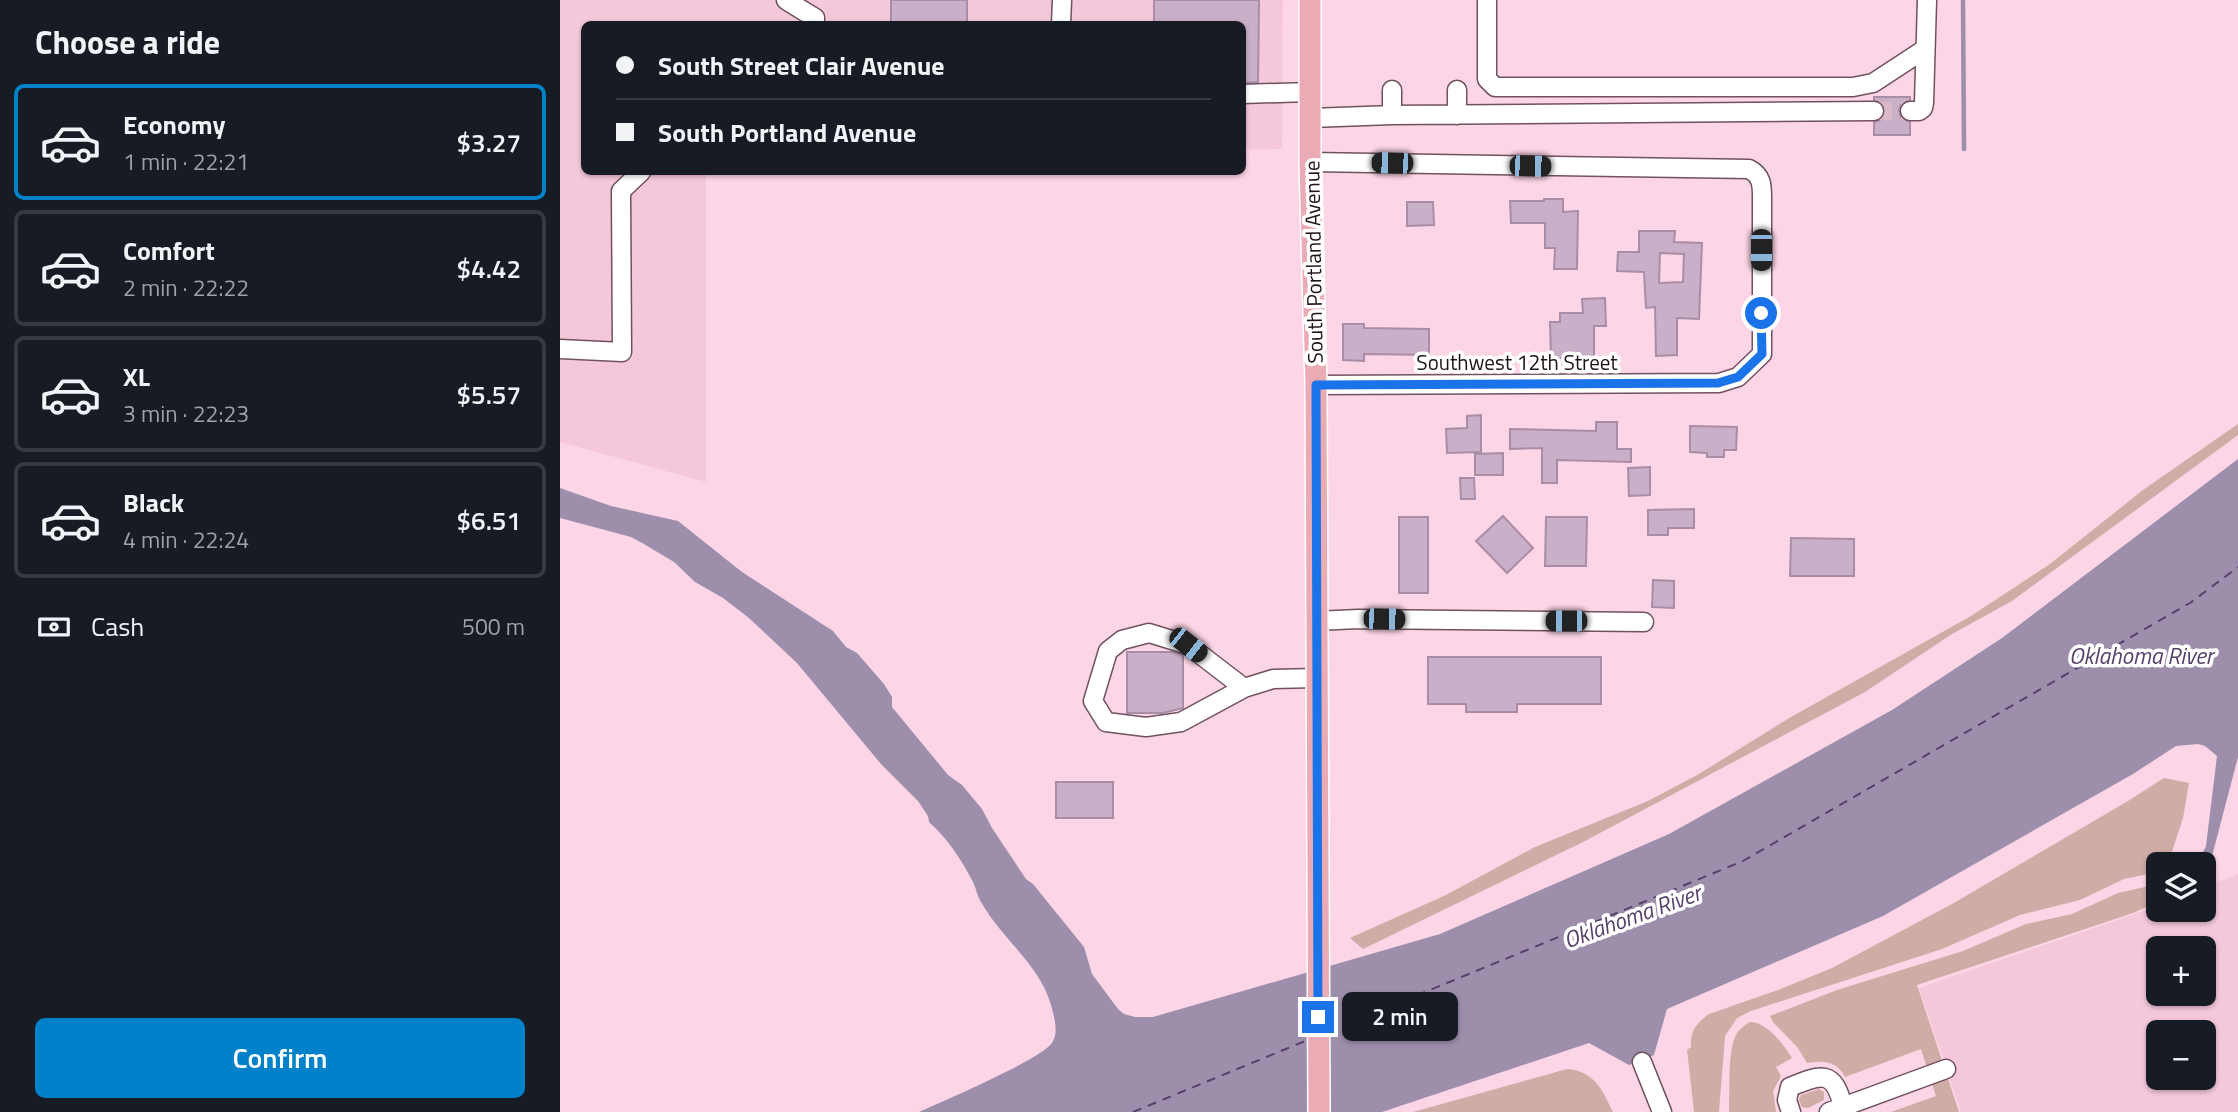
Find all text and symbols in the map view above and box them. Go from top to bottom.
text: Choose a ride [35,18,220,66]
text: South Street Clair Avenue [658,46,945,85]
text: Economy [123,105,225,144]
icon: car [39,111,102,174]
text: South Portland Avenue [658,113,916,152]
text: $3.27 [457,123,521,162]
text: 1 min · 22:21 [123,144,249,179]
car [1371,152,1414,174]
car [1509,155,1552,177]
street label: South Portland Avenue [1295,160,1331,364]
car [1751,229,1772,271]
text: Comfort [123,231,215,270]
icon: car [39,237,102,300]
text: $4.42 [457,249,521,288]
text: 2 min · 22:22 [123,270,249,305]
route start [1745,297,1777,329]
street label: Southwest 12th Street [1416,346,1618,378]
text: XL [123,357,150,396]
icon: car [39,363,102,426]
text: $5.57 [457,375,521,414]
text: 3 min · 22:23 [123,396,249,431]
text: Black [123,483,184,522]
icon: car [39,489,102,552]
text: $6.51 [457,501,521,540]
text: 4 min · 22:24 [123,522,249,557]
text: Cash [91,607,144,646]
icon: cash [35,608,73,646]
car [1363,608,1406,630]
text: 500 m [462,609,525,644]
car [1546,611,1588,632]
car [1165,624,1212,666]
water label: Oklahoma River [2069,638,2216,673]
map controls [2146,852,2216,1090]
button: layers [2146,852,2216,922]
water label: Oklahoma River [1558,874,1708,957]
button: + [2146,936,2216,1006]
callout: 2 min [1342,992,1458,1042]
text: 2 min [1372,999,1428,1034]
route end [1302,1001,1334,1033]
button: Confirm [35,1018,525,1098]
button: − [2146,1020,2216,1090]

